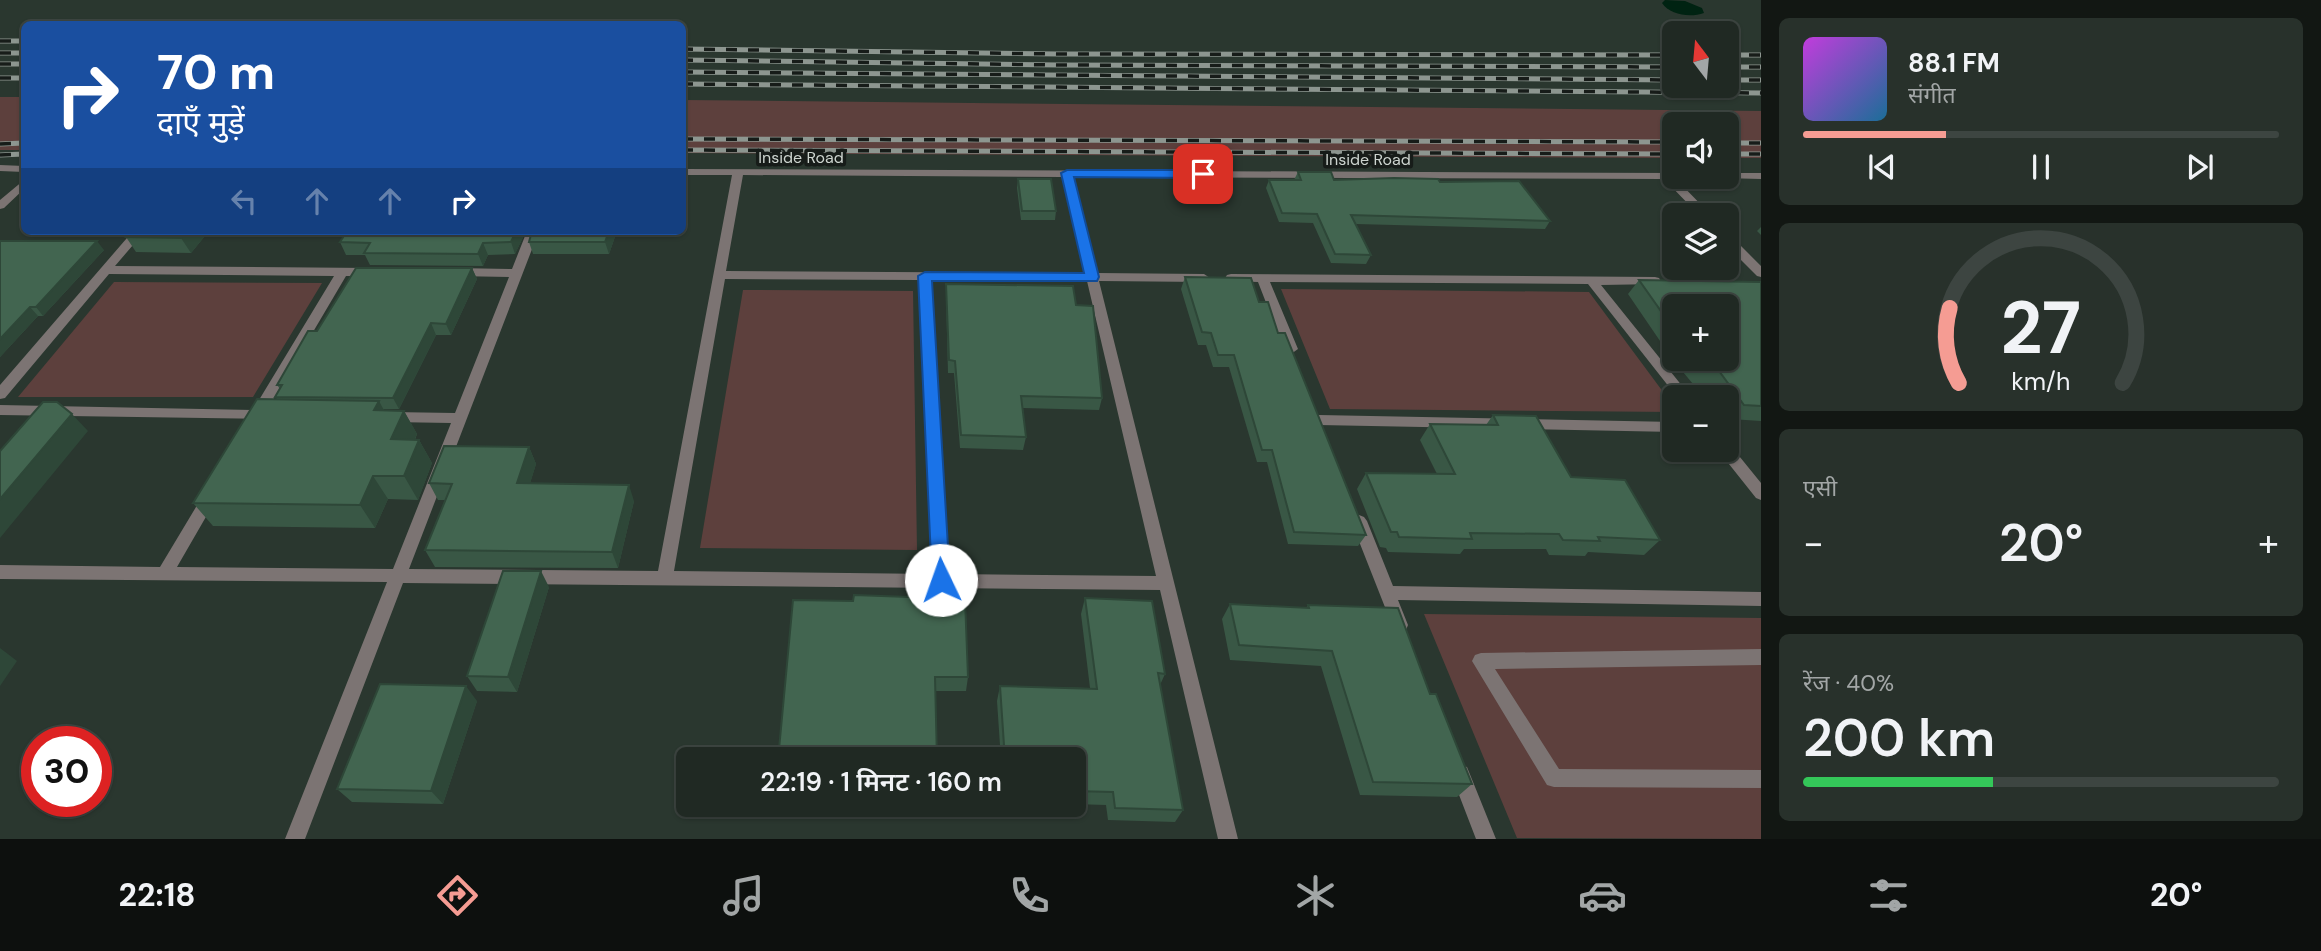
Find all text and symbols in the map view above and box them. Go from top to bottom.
north arrow [1662,21,1740,98]
map controls [1662,21,1739,462]
text: 70 m [157,40,275,104]
text: 88.1 FM [1908,46,2000,80]
icon: right [42,49,133,140]
text: संगीत [1908,80,1956,110]
text: दाएँ मुड़ें [157,102,245,144]
button: sound [1662,112,1739,189]
pin [1173,144,1233,204]
street label: Inside Road [758,147,844,168]
icon: previous [1863,148,1901,186]
icon: pause [2022,148,2060,186]
icon: next [2181,148,2219,186]
street label: Inside Road [1325,149,1411,170]
icon: arrive [1184,155,1222,193]
icon: left [225,182,263,220]
icon: ahead [298,182,336,220]
icon: ahead [371,182,409,220]
icon: right [444,182,482,220]
button: layers [1662,203,1739,280]
text: 27 [2001,281,2081,376]
button: + [1662,294,1739,371]
text: km/h [2011,365,2071,398]
button: − [1662,385,1739,462]
text: एसी [1803,473,1837,503]
text: 20° [1999,509,2083,577]
text: − [1803,518,1824,568]
text: + [2258,518,2279,568]
position arrow [904,543,978,617]
text: रेंज · 40% [1803,668,1894,698]
text: 200 km [1803,704,1995,772]
speed limit sign: 30 [21,726,112,817]
text: 22:19 · 1 मिनट · 160 m [760,765,1002,799]
icon: directions [433,871,482,920]
icon: music [719,871,768,920]
icon: phone [1005,871,1054,920]
icon: climate [1291,871,1340,920]
icon: car [1578,871,1627,920]
icon: filters [1864,871,1913,920]
text: 22:18 [119,874,196,916]
text: 20° [2150,874,2202,916]

